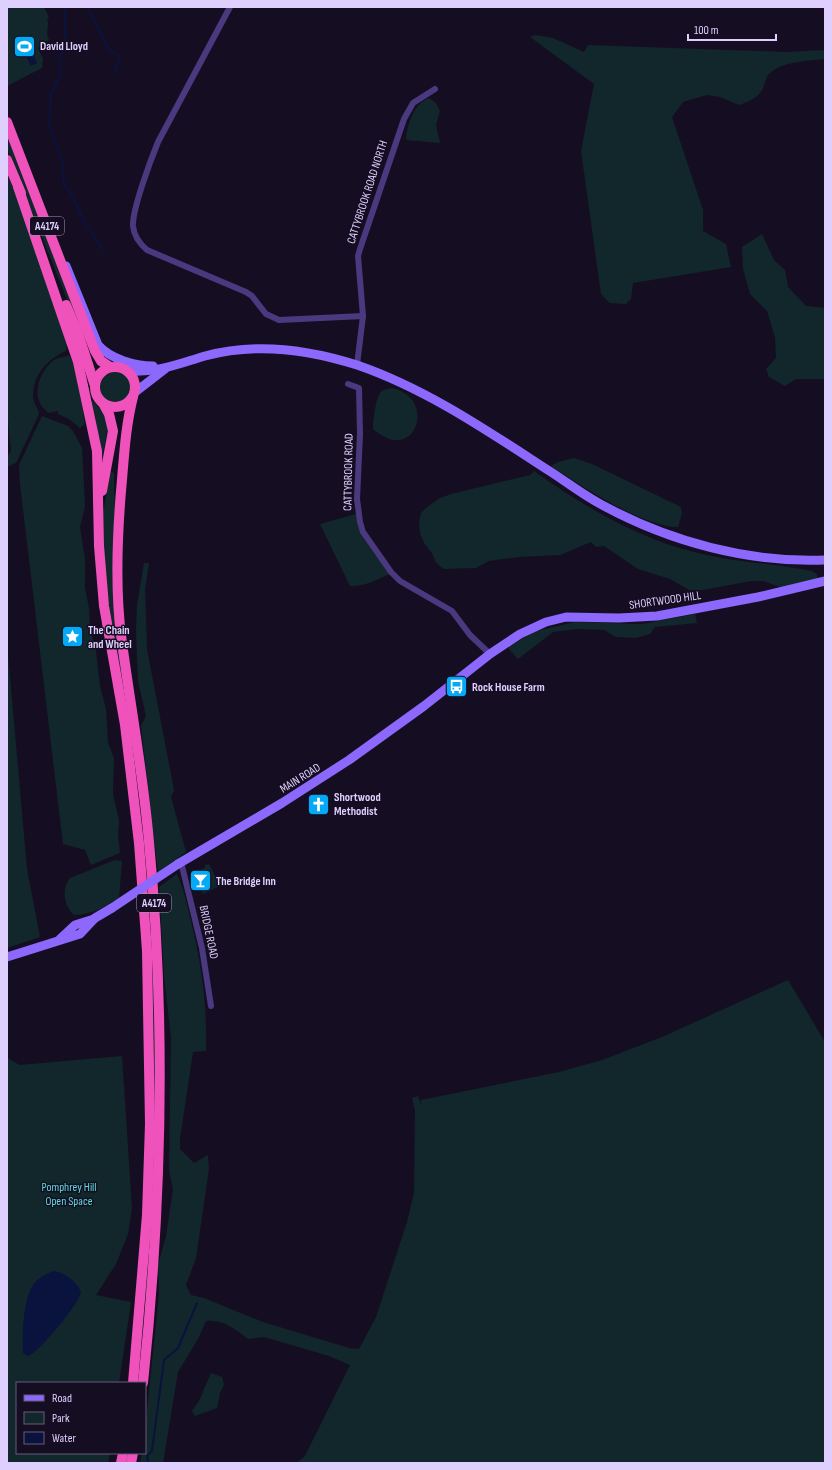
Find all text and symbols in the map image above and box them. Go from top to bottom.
scale bar [688,16,776,42]
text: 100 m [694,23,719,38]
sports icon: David Lloyd [11,33,37,59]
place label: David Lloyd [40,39,88,54]
street label: CATTYBROOK ROAD NORTH [344,139,391,246]
road number: A4174 [30,217,64,235]
street label: CATTYBROOK ROAD [340,433,357,511]
street label: SHORTWOOD HILL [628,588,702,613]
place label: The Chain and Wheel [88,623,132,652]
place icon: The Chain and Wheel [59,624,85,650]
bus stop icon: Rock House Farm [444,674,470,700]
place label: Rock House Farm [472,680,545,695]
street label: MAIN ROAD [277,760,323,797]
place label: Shortwood Methodist [334,790,381,819]
church icon: Shortwood Methodist [306,791,332,817]
bar icon: The Bridge Inn [188,868,214,894]
place label: The Bridge Inn [216,874,276,889]
road number: A4174 [137,894,171,912]
street label: BRIDGE ROAD [196,904,222,960]
park label: Pomphrey Hill Open Space [41,1180,97,1209]
legend [16,1382,146,1454]
text: Road [52,1391,72,1406]
text: Park [52,1411,70,1426]
text: Water [52,1431,76,1446]

